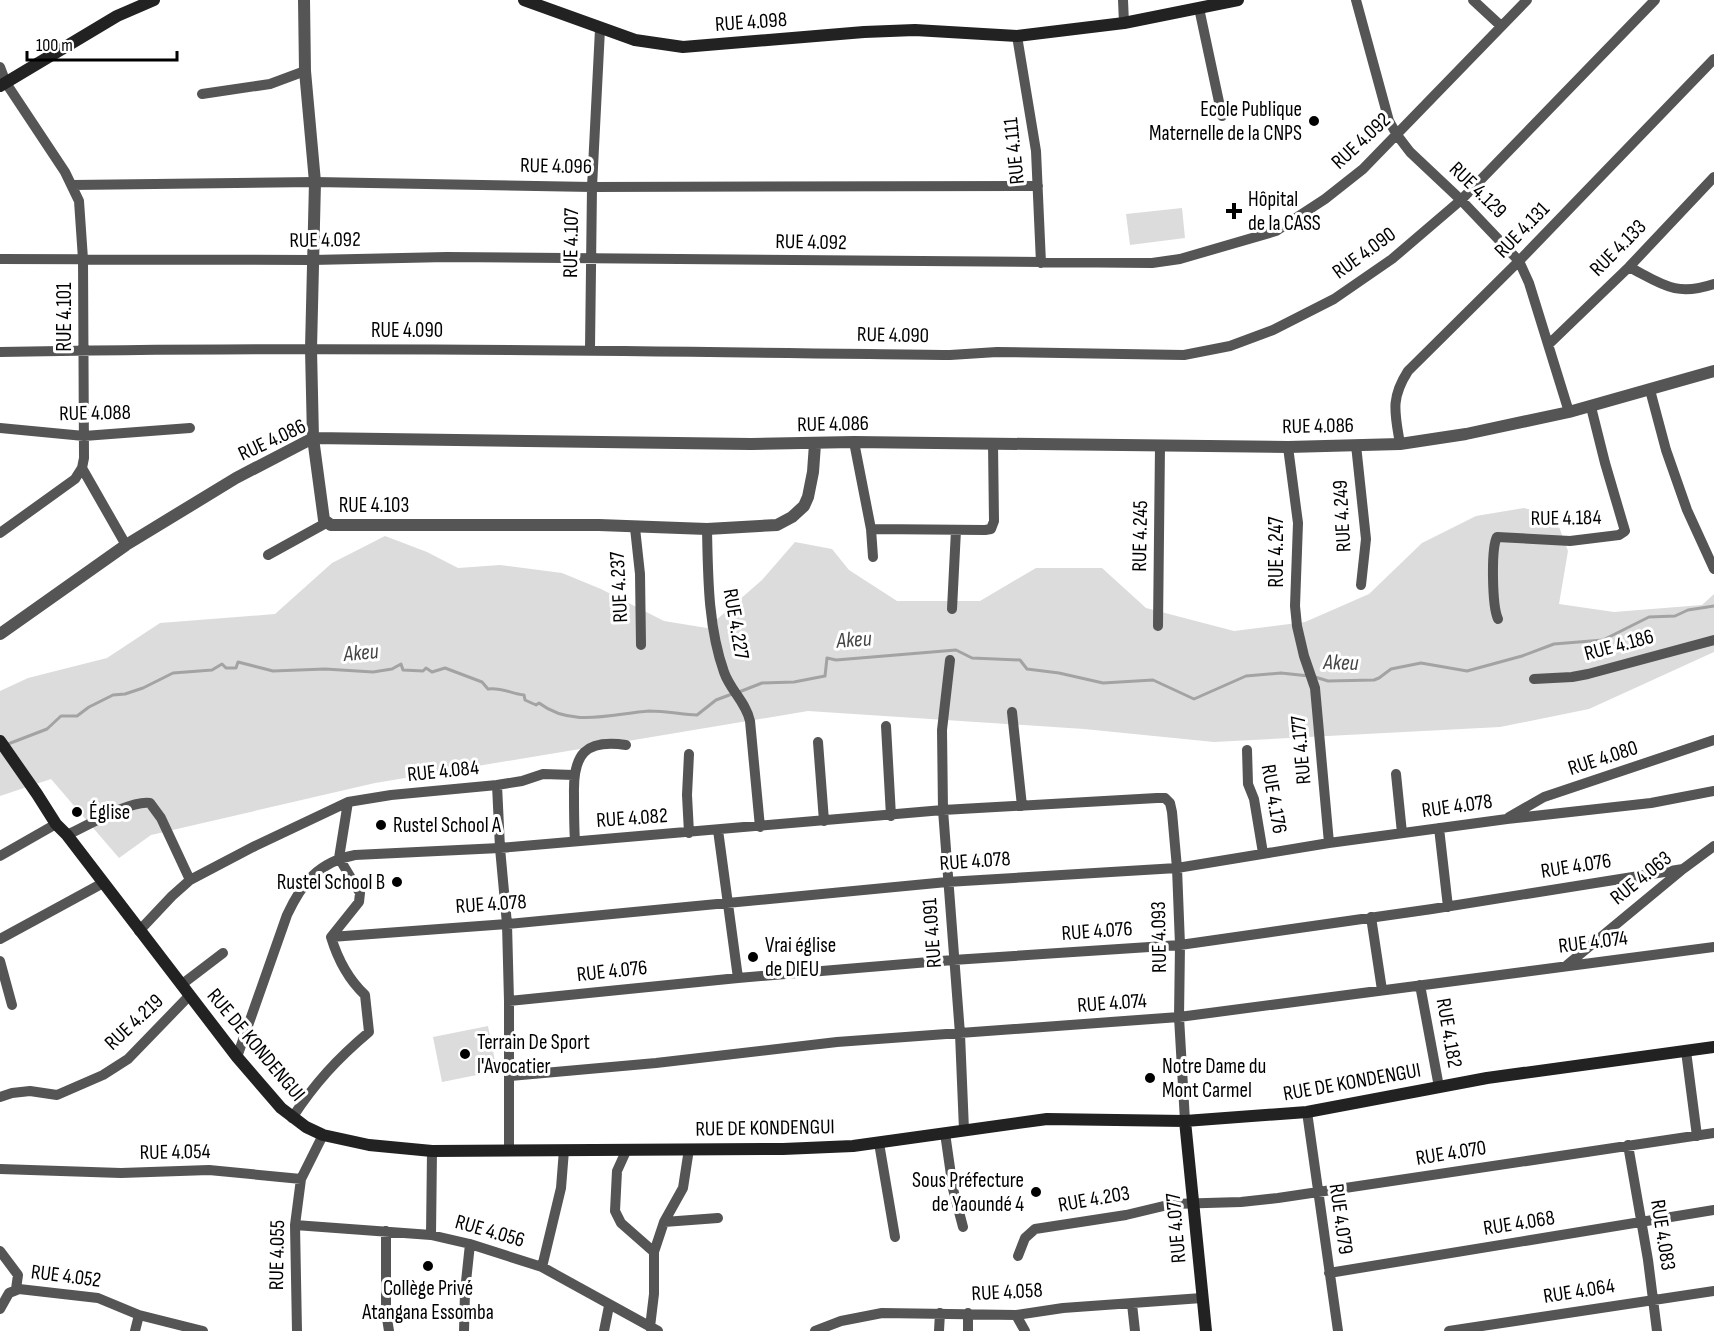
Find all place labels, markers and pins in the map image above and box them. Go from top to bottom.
place label: Ecole Publique Maternelle de la CNPS [1149,97,1302,146]
marker: Ecole Publique Maternelle de la CNPS [1307,114,1321,128]
place label: Hôpital de la CASS [1248,187,1321,236]
marker: Hôpital de la CASS [1225,202,1243,220]
place label: Église [89,800,130,825]
marker: Église [70,805,84,819]
place label: Rustel School A [393,813,502,838]
marker: Rustel School A [374,818,388,832]
place label: Rustel School B [277,870,385,895]
marker: Rustel School B [390,875,404,889]
place label: Vrai église de DIEU [765,933,836,982]
marker: Vrai église de DIEU [746,950,760,964]
place label: Terrain De Sport l'Avocatier [477,1030,590,1079]
marker: Terrain De Sport l'Avocatier [458,1047,472,1061]
place label: Notre Dame du Mont Carmel [1162,1054,1266,1103]
marker: Notre Dame du Mont Carmel [1143,1071,1157,1085]
place label: Sous Préfecture de Yaoundé 4 [912,1168,1024,1217]
marker: Sous Préfecture de Yaoundé 4 [1029,1185,1043,1199]
marker: Collège Privé Atangana Essomba [421,1259,435,1273]
place label: Collège Privé Atangana Essomba [361,1276,494,1325]

